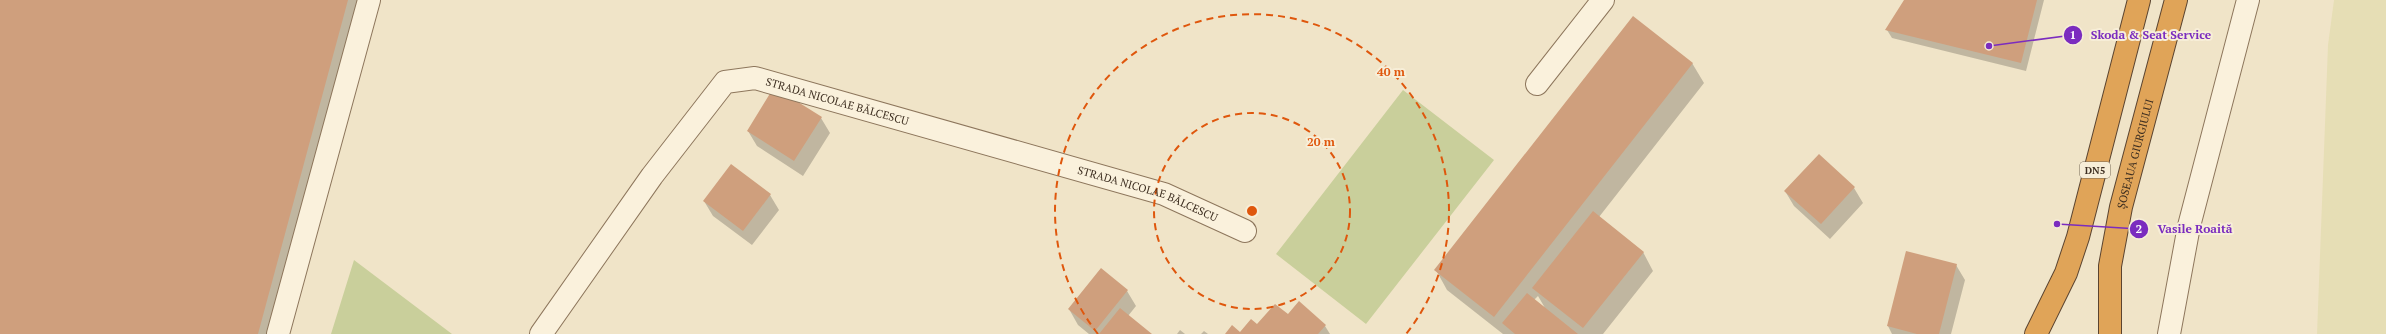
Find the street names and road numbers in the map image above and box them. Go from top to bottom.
street label: STRADA NICOLAE BĂLCESCU [764,74,911,128]
street label: ȘOSEAUA GIURGIULUI [2114,97,2156,211]
road number: DN5 [2080,162,2110,178]
street label: STRADA NICOLAE BĂLCESCU [1076,163,1221,225]

